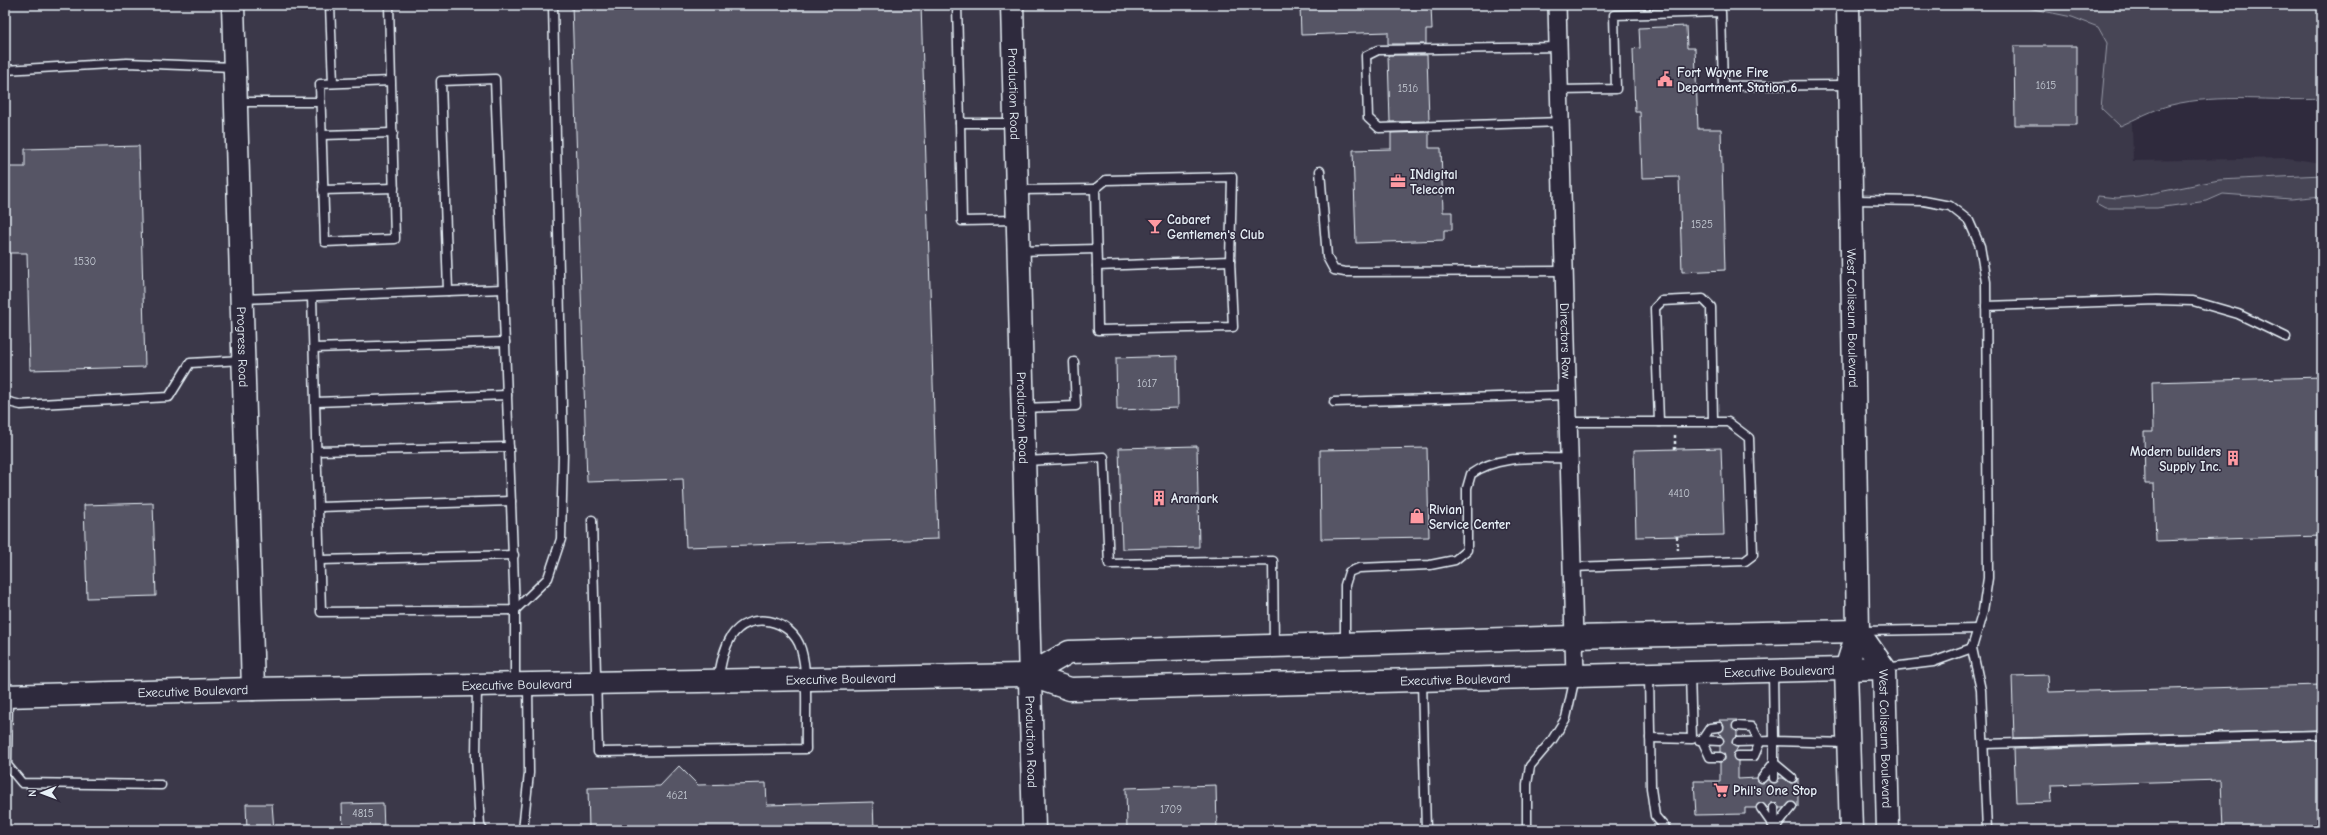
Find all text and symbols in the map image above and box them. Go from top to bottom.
street label: Production Road [1006,48,1023,140]
place label: Fort Wayne Fire Department Station 6 [1677,65,1798,95]
public building icon: Fort Wayne Fire Department Station 6 [1656,70,1674,88]
house number: 1615 [2036,79,2056,92]
house number: 1516 [1398,82,1418,95]
place label: INdigital Telecom [1410,167,1458,197]
office icon: INdigital Telecom [1389,172,1407,190]
place label: Cabaret Gentlemen's Club [1167,212,1265,242]
bar icon: Cabaret Gentlemen's Club [1146,217,1164,235]
house number: 1525 [1691,218,1713,231]
street label: West Coliseum Boulevard [1844,248,1862,388]
house number: 1530 [74,255,96,268]
street label: Directors Row [1557,303,1575,379]
street label: Progress Road [234,306,252,387]
street label: Production Road [1014,372,1032,464]
house number: 1617 [1137,377,1157,390]
place label: Modern builders Supply Inc. [2130,444,2221,474]
building icon: Modern builders Supply Inc. [2224,449,2242,467]
house number: 4410 [1668,487,1690,500]
building icon: Aramark [1150,489,1168,507]
place label: Aramark [1171,491,1219,506]
place label: Rivian Service Center [1429,502,1511,532]
shop icon: Rivian Service Center [1408,507,1426,525]
street label: Executive Boulevard [1724,662,1835,680]
street label: West Coliseum Boulevard [1877,669,1895,809]
street label: Executive Boulevard [785,670,896,687]
street label: Executive Boulevard [1400,670,1511,688]
street label: Executive Boulevard [461,676,572,693]
street label: Executive Boulevard [138,682,248,700]
street label: Production Road [1023,695,1040,788]
north arrow [22,773,62,813]
supermarket icon: Phil's One Stop [1712,781,1730,799]
place label: Phil's One Stop [1733,783,1817,798]
text: N [26,789,39,797]
house number: 4621 [666,789,688,802]
house number: 1709 [1160,803,1182,816]
house number: 4815 [352,807,374,820]

